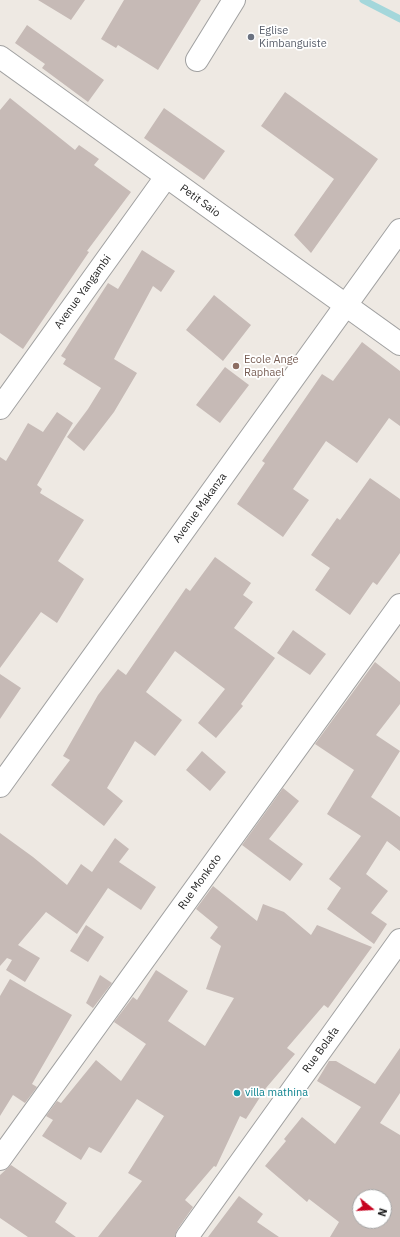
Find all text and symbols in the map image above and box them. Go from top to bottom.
place label: Eglise Kimbanguiste [259,24,327,50]
marker: Eglise Kimbanguiste [246,32,256,42]
street label: Petit Saio [177,182,223,220]
street label: Avenue Yangambi [52,253,114,331]
place label: Ecole Ange Raphael [244,353,299,379]
marker: Ecole Ange Raphael [231,361,241,371]
street label: Avenue Makanza [170,471,230,545]
street label: Rue Monkoto [176,852,224,912]
street label: Rue Bolafa [300,1024,342,1076]
place label: villa mathina [245,1086,308,1100]
marker: villa mathina [232,1088,242,1098]
north arrow [352,1189,392,1229]
text: N [375,1206,390,1218]

